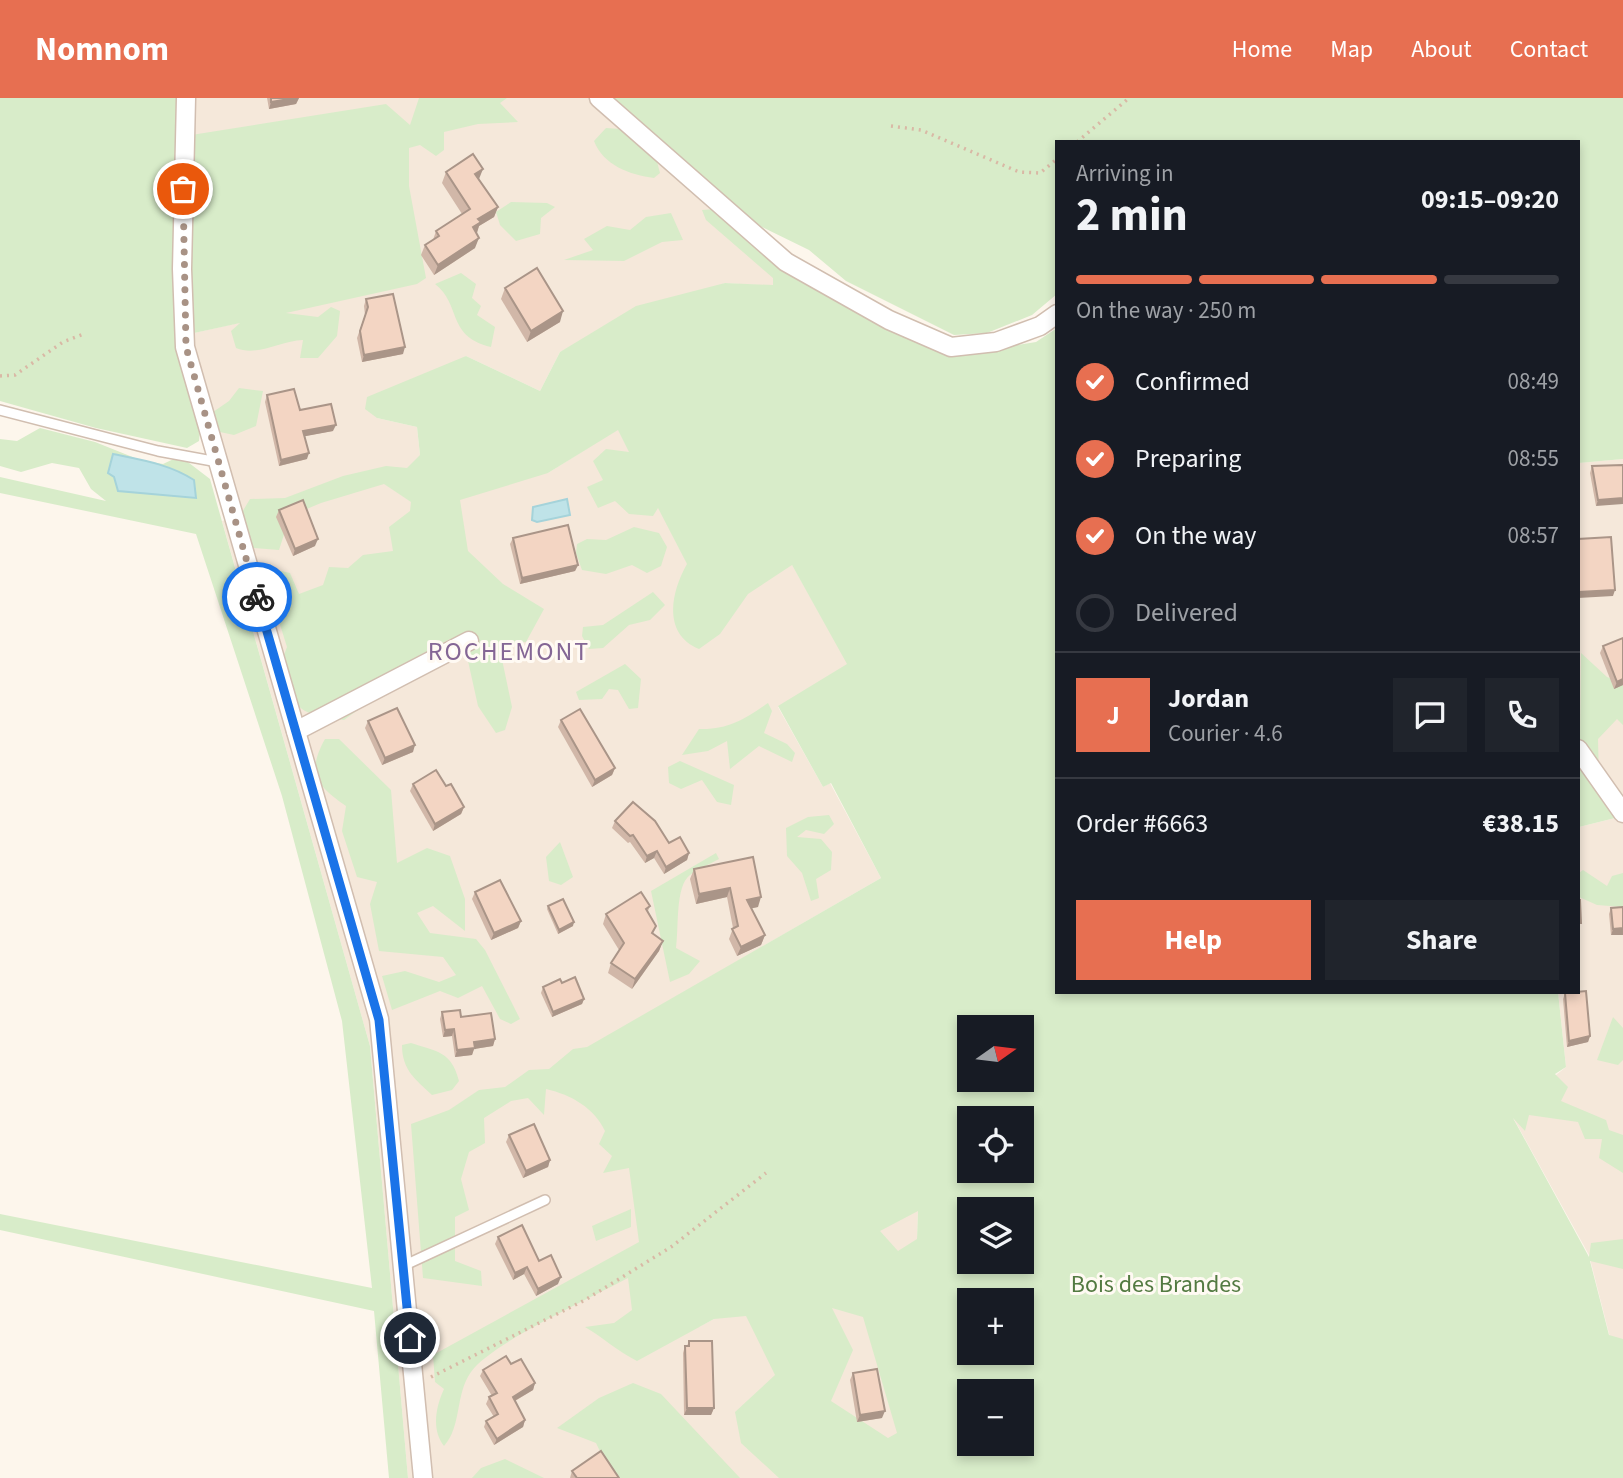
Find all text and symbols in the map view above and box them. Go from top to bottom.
text: Nomnom [35,26,169,73]
text: Home [1232,32,1292,67]
text: Map [1330,32,1373,67]
text: About [1411,32,1472,67]
text: Contact [1510,32,1588,67]
text: Arriving in [1076,157,1174,190]
pin [153,159,213,219]
icon: bag [164,170,202,208]
text: 09:15–09:20 [1421,181,1559,218]
text: 2 min [1076,183,1188,248]
text: On the way · 250 m [1076,294,1256,327]
icon: check [1076,363,1114,401]
text: Confirmed [1135,363,1250,400]
text: 08:49 [1508,365,1559,398]
icon: check [1076,440,1114,478]
text: Preparing [1135,440,1241,477]
text: 08:55 [1508,442,1559,475]
icon: check [1076,517,1114,555]
text: On the way [1135,517,1256,554]
text: 08:57 [1508,519,1559,552]
courier [222,562,292,632]
icon: bike [238,578,276,616]
text: Delivered [1135,594,1238,631]
district label: ROCHEMONT [428,633,590,670]
button: chat [1393,678,1467,752]
button: phone [1485,678,1559,752]
text: Jordan [1168,680,1249,717]
text: J [1106,697,1120,734]
text: Courier · 4.6 [1168,717,1283,750]
text: Order #6663 [1076,805,1208,842]
text: €38.15 [1483,805,1559,842]
button: Help [1076,900,1311,980]
button: Share [1325,900,1559,980]
north arrow [957,1015,1034,1092]
map controls [957,1015,1034,1456]
button: locate [957,1106,1034,1183]
button: layers [957,1197,1034,1274]
park label: Bois des Brandes [1071,1267,1241,1302]
button: + [957,1288,1034,1365]
pin [380,1308,440,1368]
icon: home [391,1319,429,1357]
button: − [957,1379,1034,1456]

